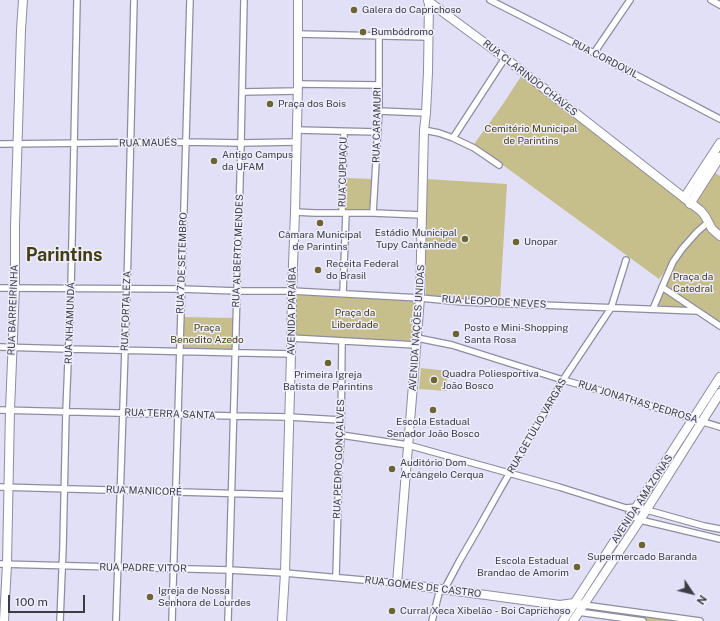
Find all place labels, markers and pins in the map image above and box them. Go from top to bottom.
place label: Galera do Caprichoso [362,4,461,16]
marker: Galera do Caprichoso [349,5,359,15]
place label: Bumbódromo [371,26,434,38]
marker: Bumbódromo [358,27,368,37]
place label: Praça dos Bois [278,98,346,110]
marker: Praça dos Bois [265,99,275,109]
place label: Antigo Campus da UFAM [222,149,293,172]
marker: Antigo Campus da UFAM [209,156,219,166]
marker: Câmara Municipal de Parintins [315,218,325,228]
place label: Estádio Municipal Tupy Cantanhede [375,227,457,250]
place label: Câmara Municipal de Parintins [278,229,362,252]
marker: Estádio Municipal Tupy Cantanhede [460,234,470,244]
place label: Unopar [524,236,558,248]
marker: Unopar [511,237,521,247]
place label: Receita Federal do Brasil [326,258,399,282]
marker: Receita Federal do Brasil [313,265,323,275]
place label: Posto e Mini-Shopping Santa Rosa [464,322,569,346]
marker: Posto e Mini-Shopping Santa Rosa [451,329,461,339]
marker: Primeira Igreja Batista de Parintins [323,358,333,368]
place label: Quadra Poliesportiva João Bosco [442,368,539,392]
place label: Primeira Igreja Batista de Parintins [283,369,373,392]
marker: Quadra Poliesportiva João Bosco [429,375,439,385]
marker: Escola Estadual Senador João Bosco [428,405,438,415]
place label: Escola Estadual Senador João Bosco [386,416,480,440]
place label: Auditório Dom Arcângelo Cerqua [400,457,484,480]
marker: Auditório Dom Arcângelo Cerqua [387,464,397,474]
marker: Supermercado Baranda [637,540,647,550]
place label: Supermercado Baranda [587,551,697,563]
place label: Escola Estadual Brandao de Amorim [477,555,569,578]
marker: Escola Estadual Brandao de Amorim [572,562,582,572]
place label: Igreja de Nossa Senhora de Lourdes [158,585,251,608]
marker: Igreja de Nossa Senhora de Lourdes [145,592,155,602]
place label: Curral Xeca Xibelão - Boi Caprichoso [400,605,570,617]
marker: Curral Xeca Xibelão - Boi Caprichoso [387,606,397,616]

